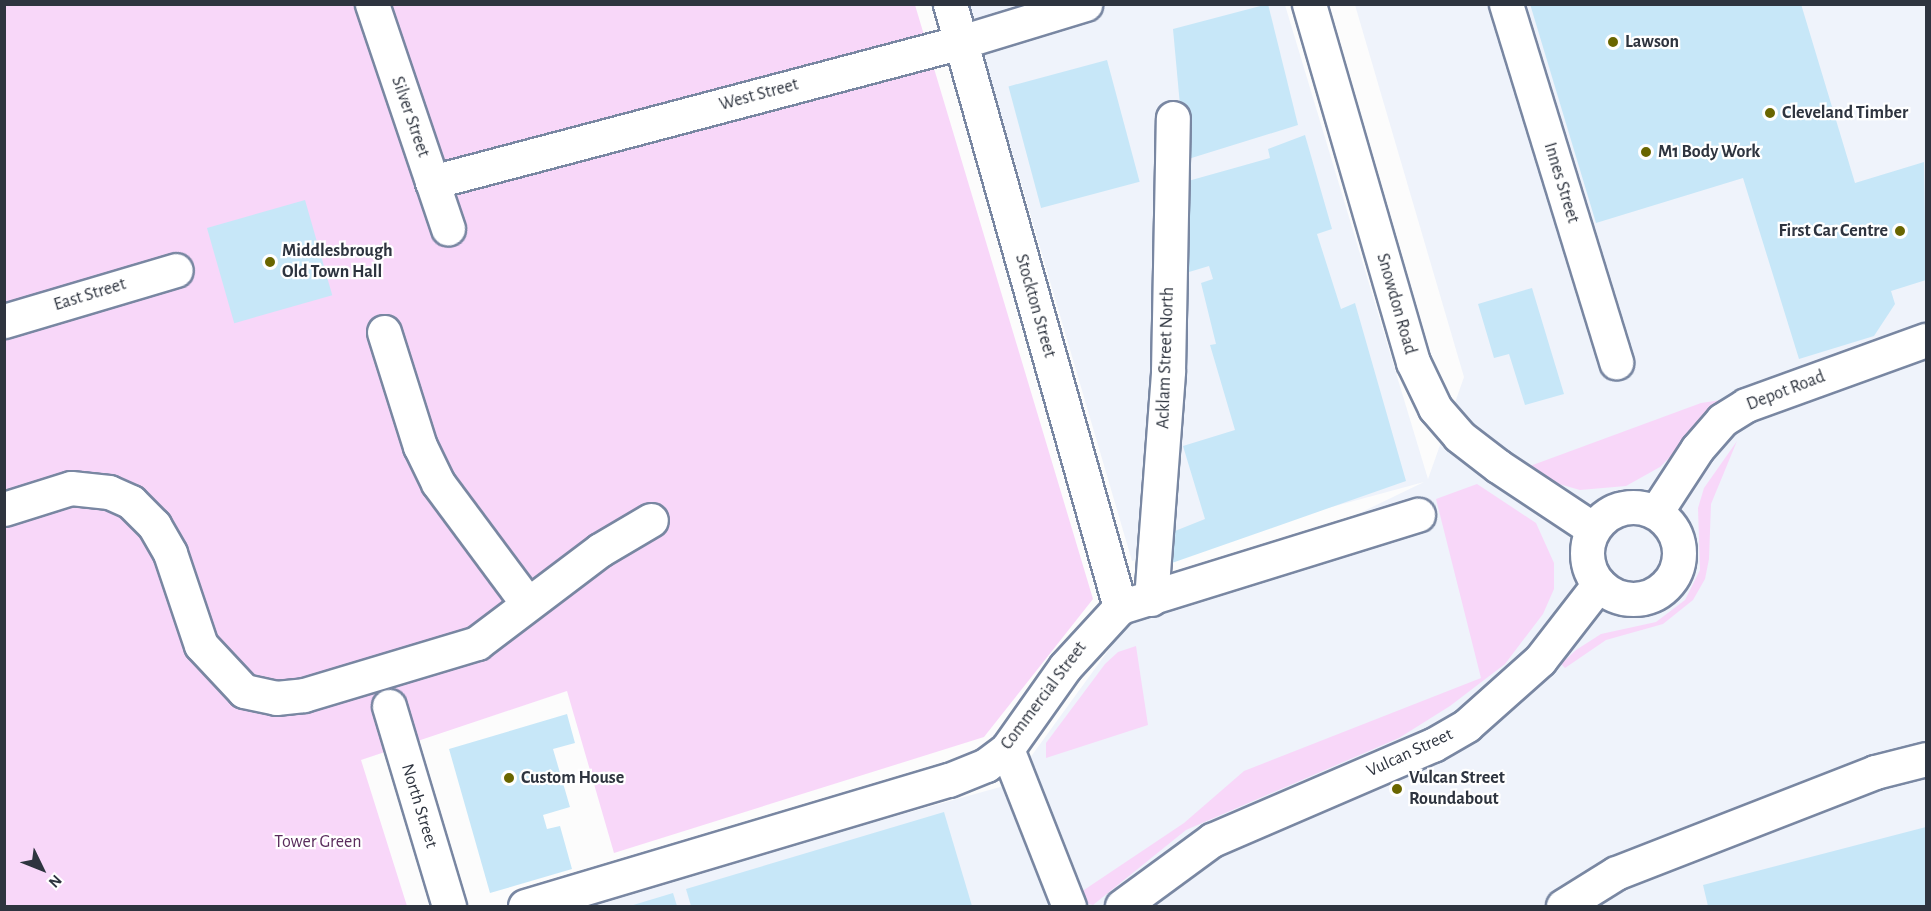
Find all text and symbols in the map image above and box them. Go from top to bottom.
place label: Lawson [1625,31,1679,53]
marker: Lawson [1606,35,1620,49]
street label: Silver Street [386,74,434,160]
street label: West Street [717,74,801,116]
place label: Cleveland Timber [1782,102,1908,124]
marker: Cleveland Timber [1763,106,1777,120]
street label: Innes Street [1538,140,1584,226]
place label: M1 Body Work [1658,141,1760,163]
marker: M1 Body Work [1639,145,1653,159]
place label: First Car Centre [1778,220,1888,242]
marker: First Car Centre [1893,224,1907,238]
place label: Middlesbrough Old Town Hall [282,241,393,284]
street label: Snowdon Road [1371,251,1421,357]
street label: Stockton Street [1010,252,1060,360]
marker: Middlesbrough Old Town Hall [263,255,277,269]
street label: East Street [51,274,129,316]
street label: Acklam Street North [1153,287,1179,429]
street label: Depot Road [1744,366,1828,416]
street label: Commercial Street [996,638,1092,754]
street label: Vulcan Street [1364,724,1456,782]
street label: North Street [396,761,442,851]
place label: Custom House [521,767,624,789]
place label: Vulcan Street Roundabout [1409,768,1505,810]
marker: Custom House [502,771,516,785]
marker: Vulcan Street Roundabout [1390,782,1404,796]
park label: Tower Green [274,831,362,853]
north arrow [12,839,72,899]
text: N [46,872,65,891]

